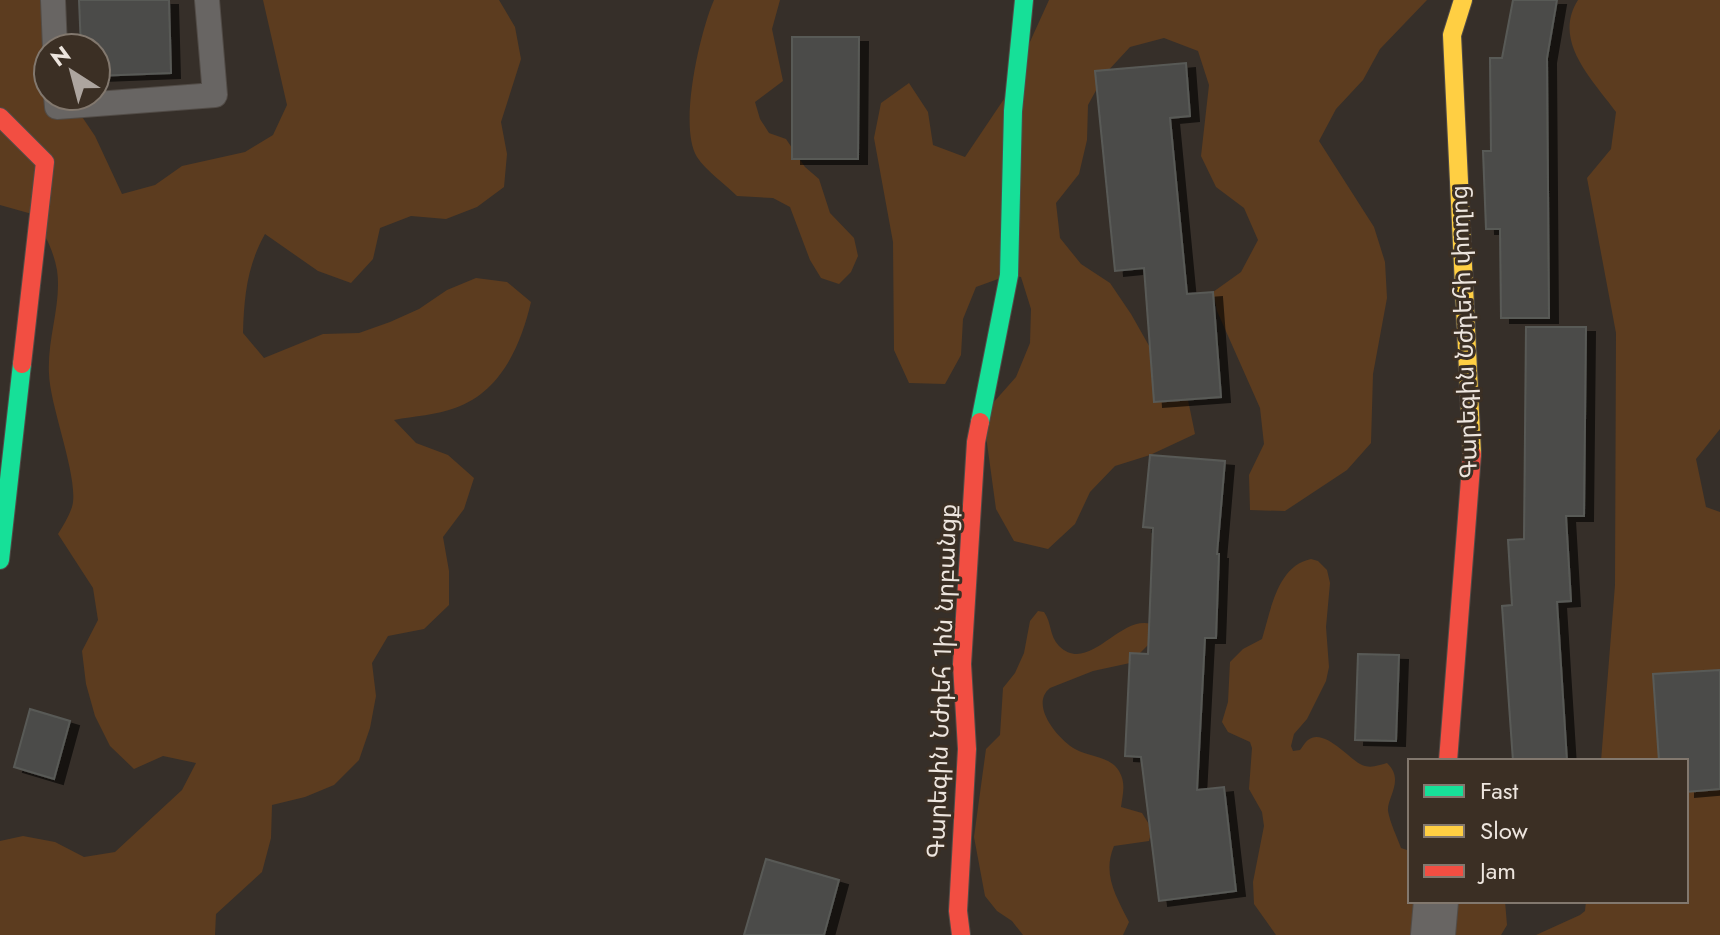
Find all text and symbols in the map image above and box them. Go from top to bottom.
north arrow [32,32,112,112]
text: N [44,38,77,74]
street label: Գարեգին Նժդեհի փողոց [1441,185,1486,479]
street label: Գարեգին Նժդեհ 1ին նրբանցք [918,503,965,859]
legend [1408,759,1688,903]
text: Fast [1480,773,1518,808]
text: Slow [1480,813,1528,848]
text: Jam [1477,853,1516,888]

